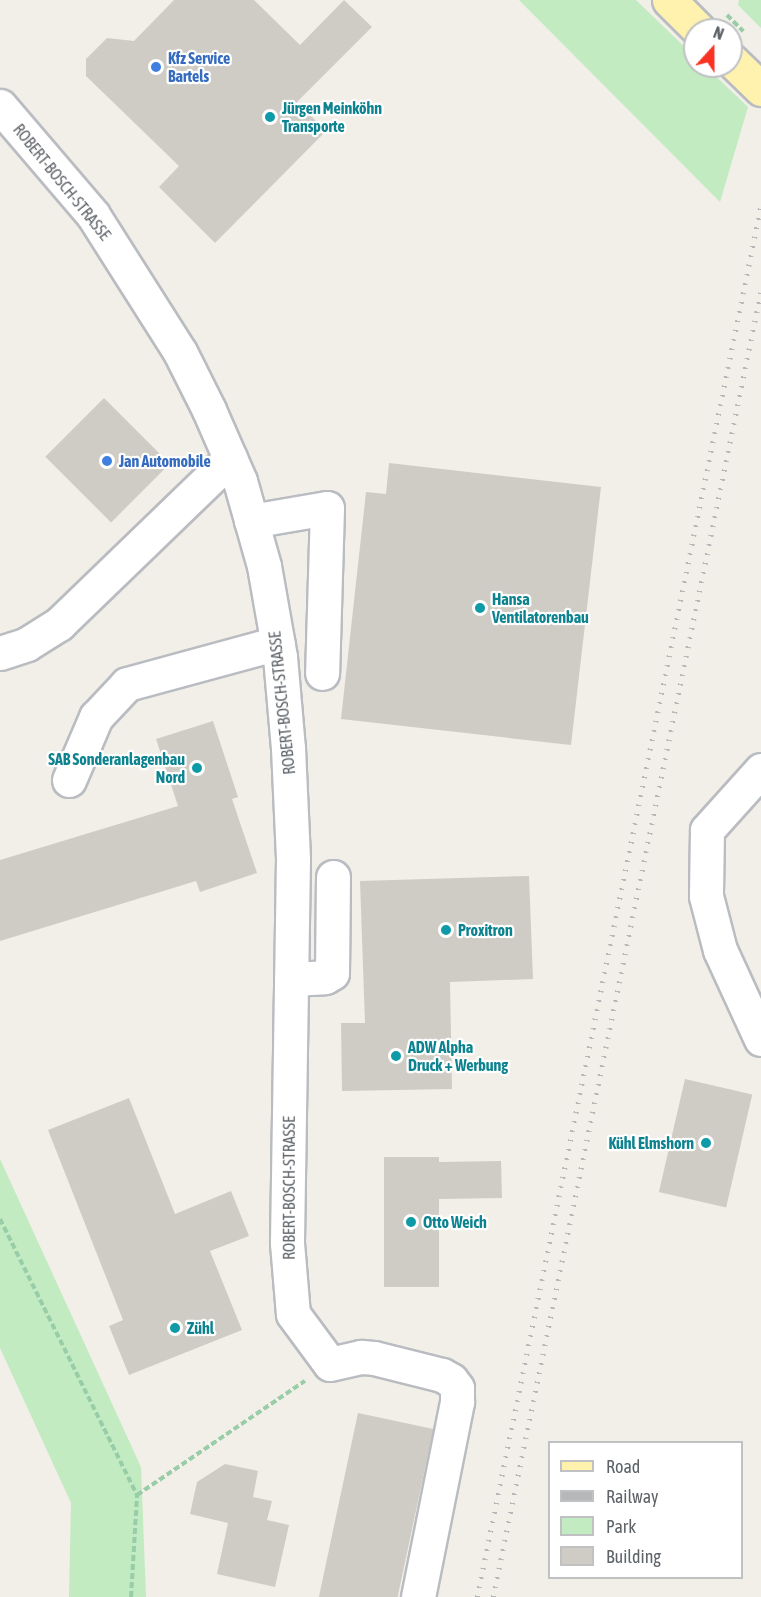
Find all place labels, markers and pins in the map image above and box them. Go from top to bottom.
place label: Kfz Service Bartels [168,48,230,86]
marker: Kfz Service Bartels [149,60,163,74]
place label: Jürgen Meinköhn Transporte [282,98,382,136]
marker: Jürgen Meinköhn Transporte [263,110,277,124]
place label: Jan Automobile [119,451,211,471]
marker: Jan Automobile [100,454,114,468]
place label: Hansa Ventilatorenbau [492,589,589,627]
marker: Hansa Ventilatorenbau [473,601,487,615]
place label: SAB Sonderanlagenbau Nord [48,749,185,787]
marker: SAB Sonderanlagenbau Nord [190,761,204,775]
place label: Proxitron [458,920,513,940]
marker: Proxitron [439,923,453,937]
place label: ADW Alpha Druck + Werbung [408,1037,508,1075]
marker: ADW Alpha Druck + Werbung [389,1049,403,1063]
place label: Kühl Elmshorn [608,1133,694,1153]
marker: Kühl Elmshorn [699,1136,713,1150]
place label: Otto Weich [423,1212,487,1232]
marker: Otto Weich [404,1215,418,1229]
place label: Zühl [187,1318,214,1338]
marker: Zühl [168,1321,182,1335]

